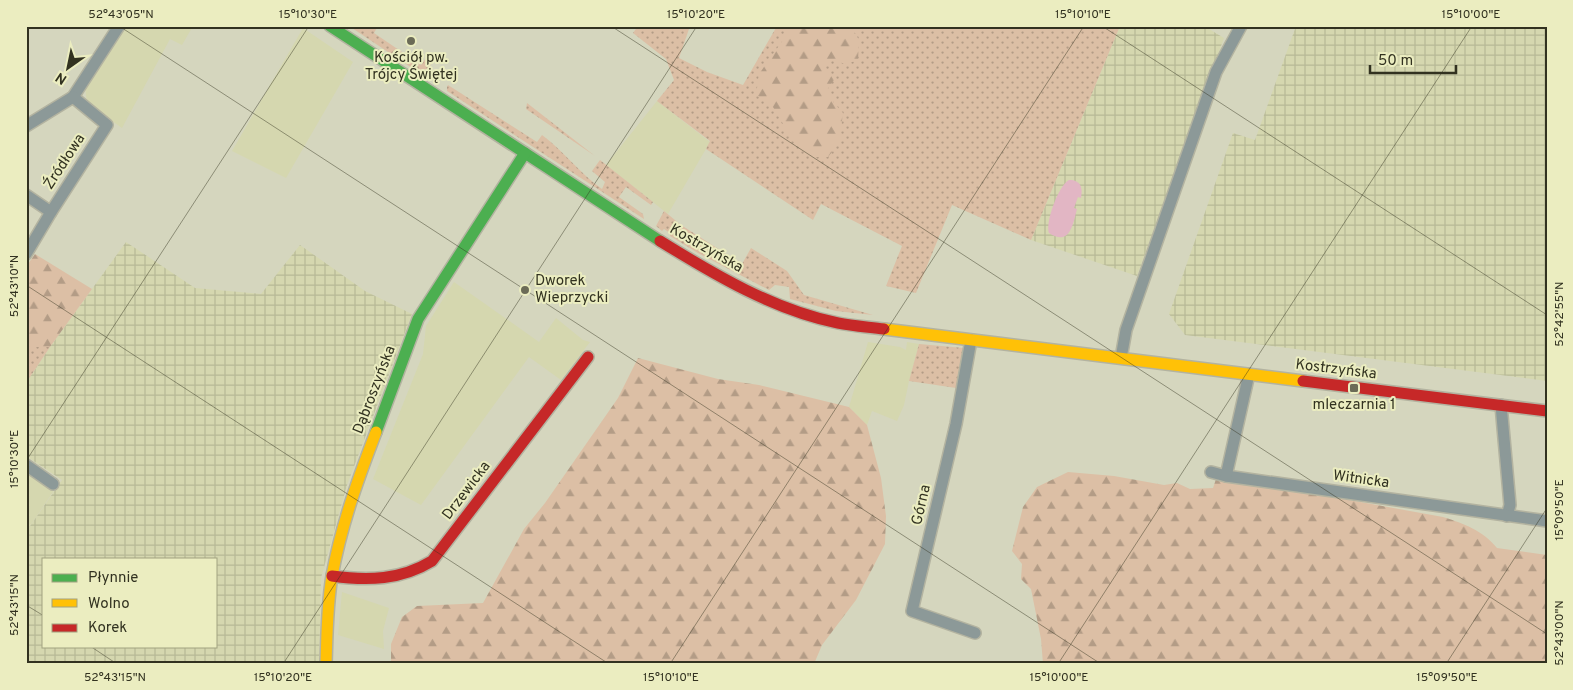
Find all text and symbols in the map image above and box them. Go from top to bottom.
text: 52°43'05"N [88,7,154,23]
text: 15°10'30"E [279,7,337,23]
text: 15°10'20"E [667,7,725,23]
text: 15°10'10"E [1055,7,1111,23]
text: 15°10'00"E [1442,7,1500,23]
marker: Kościół pw. Trójcy Świętej [405,35,417,47]
north arrow [42,42,92,92]
scale bar [1370,42,1457,74]
place label: Kościół pw. Trójcy Świętej [365,49,457,85]
text: 50 m [1378,52,1413,71]
text: N [53,68,71,88]
street label: Źródłowa [39,130,90,193]
street label: Kostrzyńska [666,220,746,278]
text: 52°43'10"N [7,255,23,317]
place label: Dworek Wieprzycki [535,272,608,308]
text: 52°42'55"N [1552,281,1568,347]
marker: Dworek Wieprzycki [519,284,531,296]
street label: Dąbroszyńska [349,343,401,437]
street label: Kostrzyńska [1294,356,1378,384]
marker: mleczarnia 1 [1348,382,1360,394]
place label: mleczarnia 1 [1312,396,1396,415]
text: 15°10'30"E [7,430,23,488]
street label: Drzewicka [439,458,495,524]
street label: Witnicka [1332,467,1390,493]
text: 15°09'50"E [1552,479,1568,541]
street label: Górna [908,483,936,527]
legend [42,558,218,648]
text: Płynnie [88,569,138,588]
text: 52°43'15"N [7,574,23,636]
text: Wolno [88,595,130,614]
text: 52°43'00"N [1552,600,1568,666]
text: Korek [88,619,127,638]
text: 52°43'15"N [84,670,146,686]
text: 15°10'20"E [254,670,312,686]
text: 15°10'10"E [643,670,699,686]
text: 15°10'00"E [1030,670,1088,686]
text: 15°09'50"E [1416,670,1478,686]

